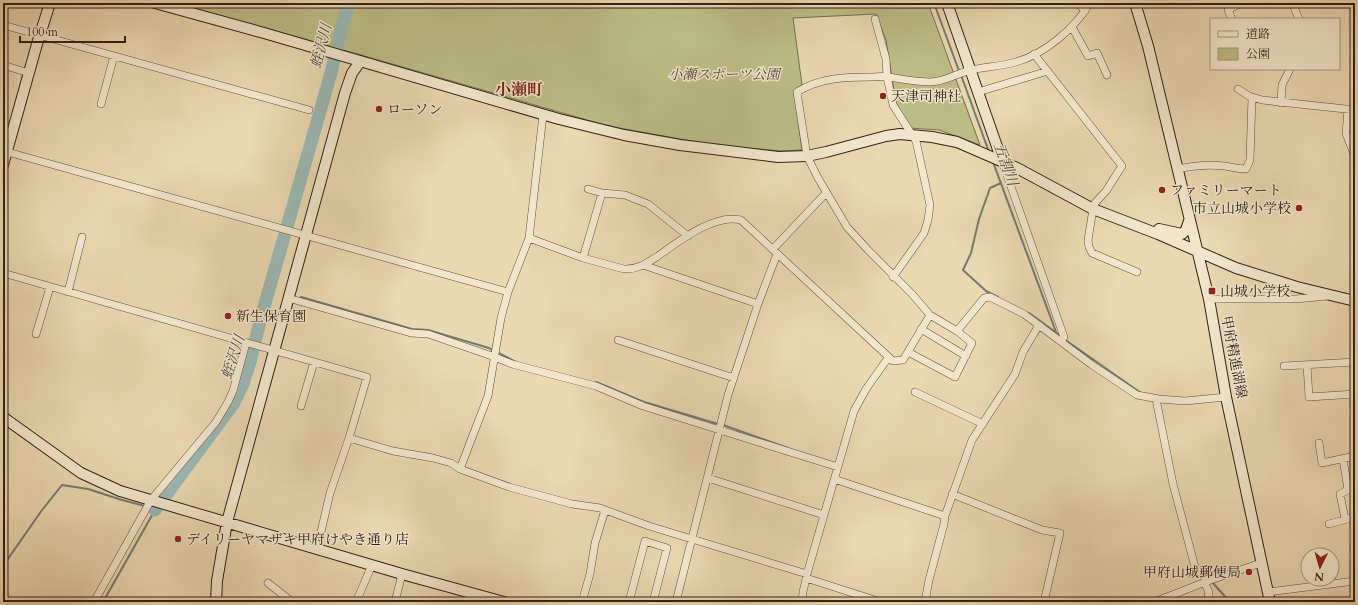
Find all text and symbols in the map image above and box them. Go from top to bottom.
scale bar [20,18,125,44]
legend [1210,18,1340,70]
water label: 蛭沢川 [306,20,337,70]
text: 100 m [26,24,59,40]
text: 道路 [1246,26,1270,42]
text: 公園 [1246,46,1270,62]
park label: 小瀬スポーツ公園 [668,65,782,84]
district label: 小瀬町 [495,79,543,101]
place label: 天津司神社 [891,87,961,106]
marker: 天津司神社 [878,91,888,101]
place label: ローソン [387,100,442,119]
marker: ローソン [374,104,384,114]
water label: 五割川 [989,139,1024,190]
place label: ファミリーマート [1170,181,1282,200]
marker: ファミリーマート [1157,185,1167,195]
place label: 市立山城小学校 [1193,199,1291,218]
marker: 市立山城小学校 [1294,203,1304,213]
place label: 山城小学校 [1220,282,1290,301]
marker: 山城小学校 [1207,286,1217,296]
place label: 新生保育園 [236,307,306,326]
marker: 新生保育園 [223,311,233,321]
street label: 甲府精進湖線 [1217,314,1251,400]
water label: 蛭沢川 [217,331,250,381]
place label: デイリーヤマザキ甲府けやき通り店 [186,530,409,549]
marker: デイリーヤマザキ甲府けやき通り店 [173,534,183,544]
north arrow [1300,547,1340,587]
place label: 甲府山城郵便局 [1143,563,1241,582]
marker: 甲府山城郵便局 [1244,567,1254,577]
text: N [1313,569,1325,584]

